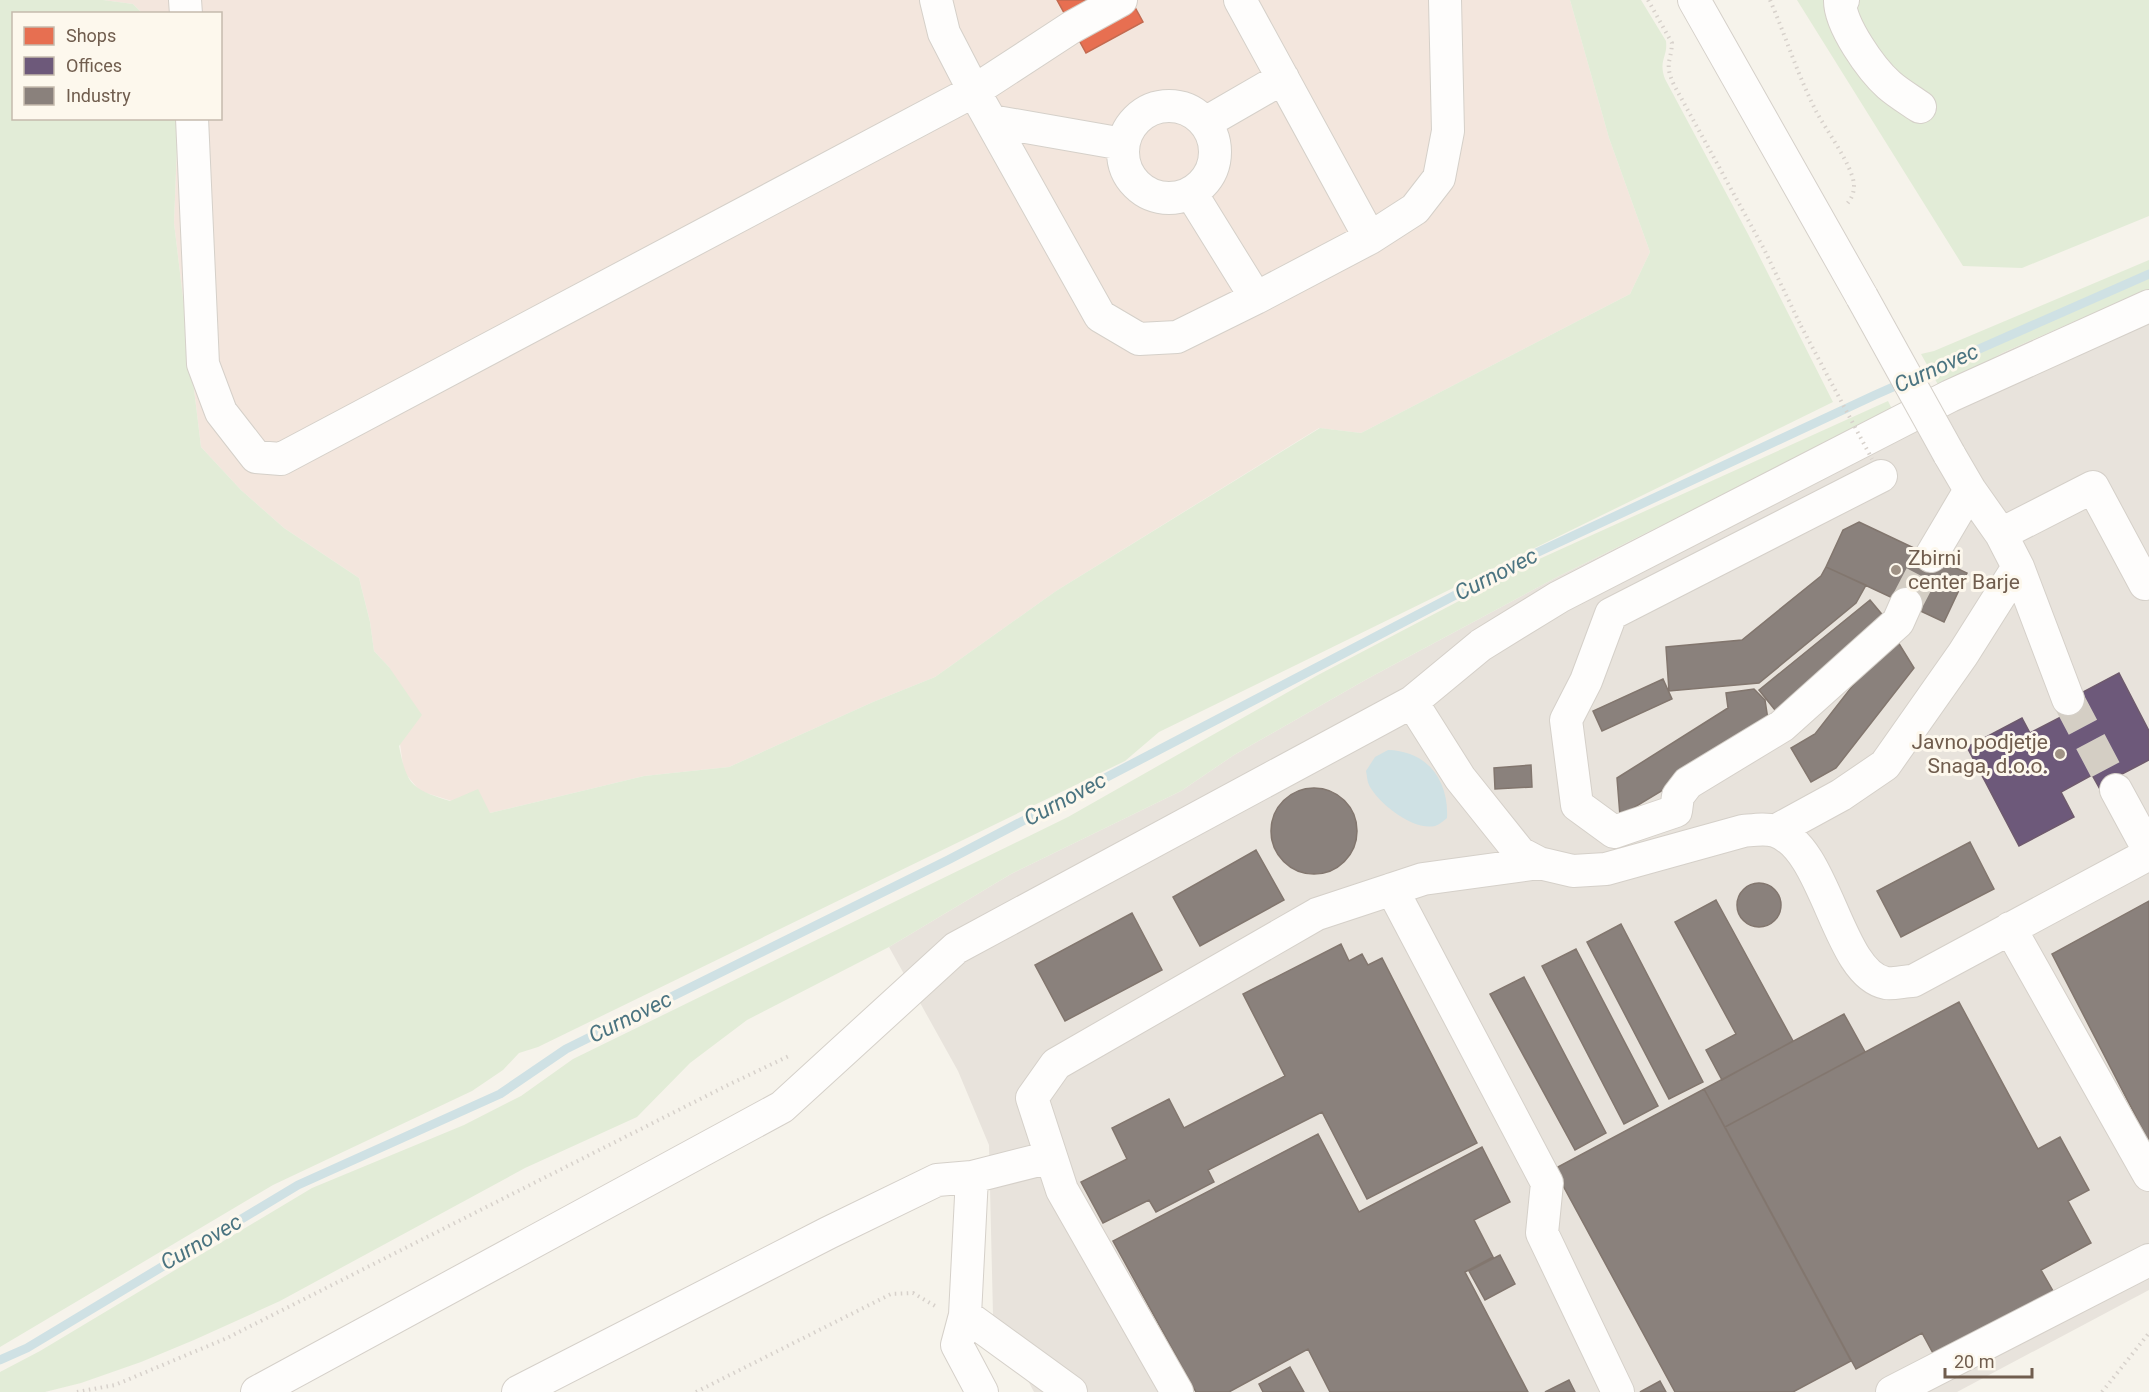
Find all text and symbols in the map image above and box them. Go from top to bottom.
legend [12,12,222,120]
text: Shops [66,25,116,46]
text: Offices [66,55,122,76]
text: Industry [66,85,131,106]
water label: Curnovec [1890,338,1982,398]
water label: Curnovec [1451,543,1541,605]
place label: Zbirni center Barje [1908,546,2020,594]
marker: Zbirni center Barje [1889,563,1903,577]
place label: Javno podjetje Snaga, d.o.o. [1911,730,2048,778]
marker: Javno podjetje Snaga, d.o.o. [2053,747,2067,761]
water label: Curnovec [1020,767,1110,831]
water label: Curnovec [584,986,676,1048]
water label: Curnovec [156,1209,246,1275]
scale bar [1945,1341,2032,1379]
text: 20 m [1954,1351,1994,1372]

